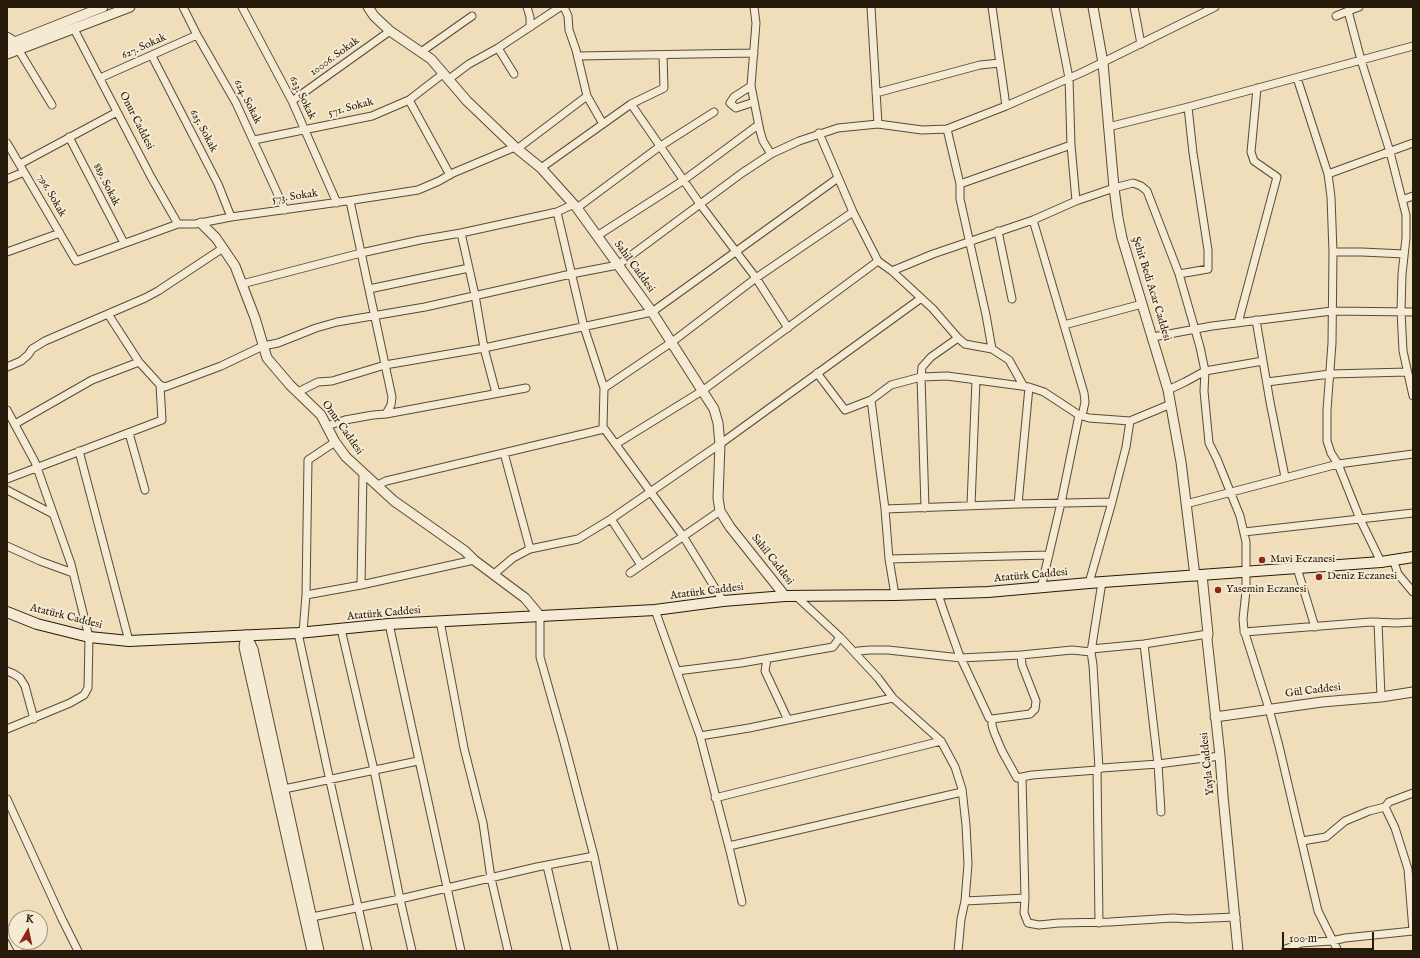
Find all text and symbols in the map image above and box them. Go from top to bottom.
street label: 627. Sokak [120,31,168,63]
street label: 10006. Sokak [308,35,362,79]
street label: 623. Sokak [286,74,318,122]
street label: 624. Sokak [230,78,264,126]
street label: Onur Caddesi [116,90,156,152]
street label: 571. Sokak [327,96,375,120]
street label: 625. Sokak [186,107,220,155]
street label: 889. Sokak [90,161,122,209]
street label: 796. Sokak [33,172,69,220]
street label: 573. Sokak [271,187,319,207]
street label: Şehit Bedi Acar Caddesi [1129,235,1173,343]
street label: Sahil Caddesi [611,239,657,295]
street label: Onur Caddesi [318,398,366,458]
street label: Sahil Caddesi [748,532,796,588]
place label: Mavi Eczanesi [1270,553,1335,567]
marker: Mavi Eczanesi [1257,555,1267,565]
street label: Atatürk Caddesi [994,566,1068,586]
place label: Deniz Eczanesi [1327,570,1397,584]
marker: Deniz Eczanesi [1314,572,1324,582]
street label: Atatürk Caddesi [670,581,744,603]
place label: Yasemin Eczanesi [1226,583,1306,597]
marker: Yasemin Eczanesi [1213,585,1223,595]
street label: Atatürk Caddesi [29,602,103,632]
street label: Atatürk Caddesi [347,604,421,624]
street label: Gül Caddesi [1284,681,1342,701]
street label: Yayla Caddesi [1198,732,1218,796]
north arrow [8,910,48,950]
text: K [25,912,35,927]
scale bar [1284,924,1376,950]
text: 100 m [1289,931,1317,946]

